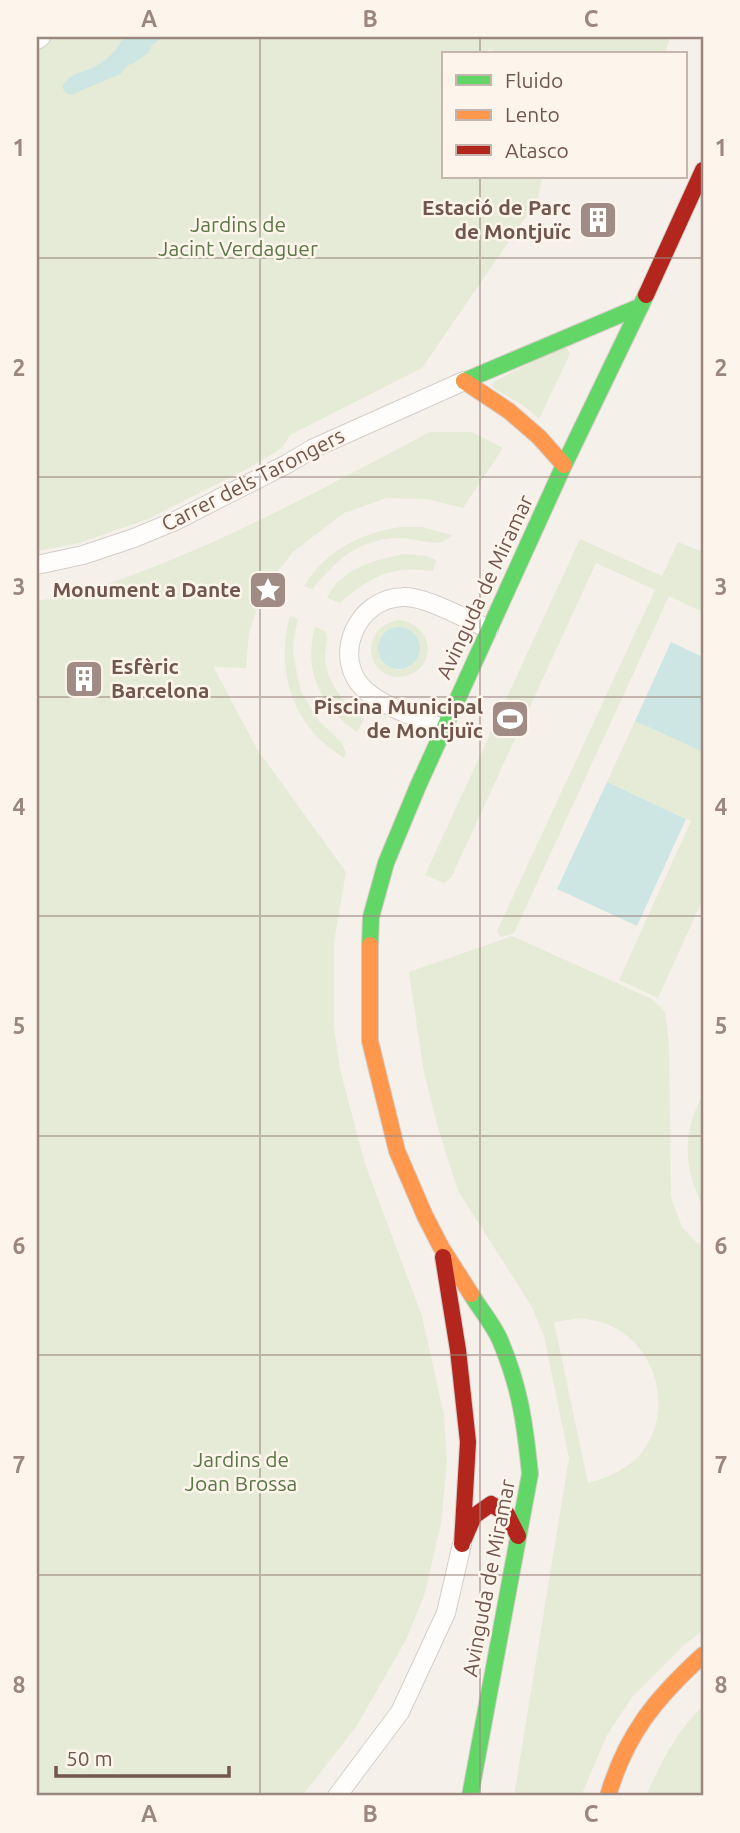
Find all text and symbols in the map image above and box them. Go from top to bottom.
text: A [141,6,157,31]
text: B [362,6,378,31]
text: C [584,6,599,31]
legend [442,52,688,178]
text: Fluido [505,68,563,92]
text: Lento [505,102,560,126]
text: 1 [13,135,25,160]
text: 1 [715,135,727,160]
text: Atasco [505,138,569,162]
place label: Estació de Parc de Montjuïc [422,195,571,243]
building icon: Estació de Parc de Montjuïc [577,199,619,241]
park label: Jardins de Jacint Verdaguer [158,212,318,260]
text: 2 [13,355,25,380]
text: 2 [715,355,727,380]
street label: Carrer dels Tarongers [157,423,348,536]
street label: Avinguda de Miramar [431,491,537,682]
place icon: Monument a Dante [247,569,289,611]
text: 3 [13,574,25,599]
text: 3 [715,574,727,599]
place label: Monument a Dante [52,577,241,601]
place label: Esfèric Barcelona [111,654,209,702]
building icon: Esfèric Barcelona [63,658,105,700]
place label: Piscina Municipal de Montjuïc [314,694,483,742]
sports icon: Piscina Municipal de Montjuïc [489,698,531,740]
text: 4 [13,794,26,819]
text: 4 [715,794,728,819]
text: 5 [13,1013,25,1038]
text: 5 [715,1013,727,1038]
text: 6 [13,1233,26,1258]
text: 6 [715,1233,728,1258]
park label: Jardins de Joan Brossa [185,1447,297,1495]
text: 7 [13,1452,25,1477]
text: 7 [715,1452,727,1477]
street label: Avinguda de Miramar [457,1477,519,1678]
text: 8 [13,1672,25,1697]
text: 8 [715,1672,727,1697]
scale bar [56,1735,229,1779]
text: 50 m [66,1746,113,1770]
text: A [141,1801,157,1826]
text: B [362,1801,378,1826]
text: C [584,1801,599,1826]

